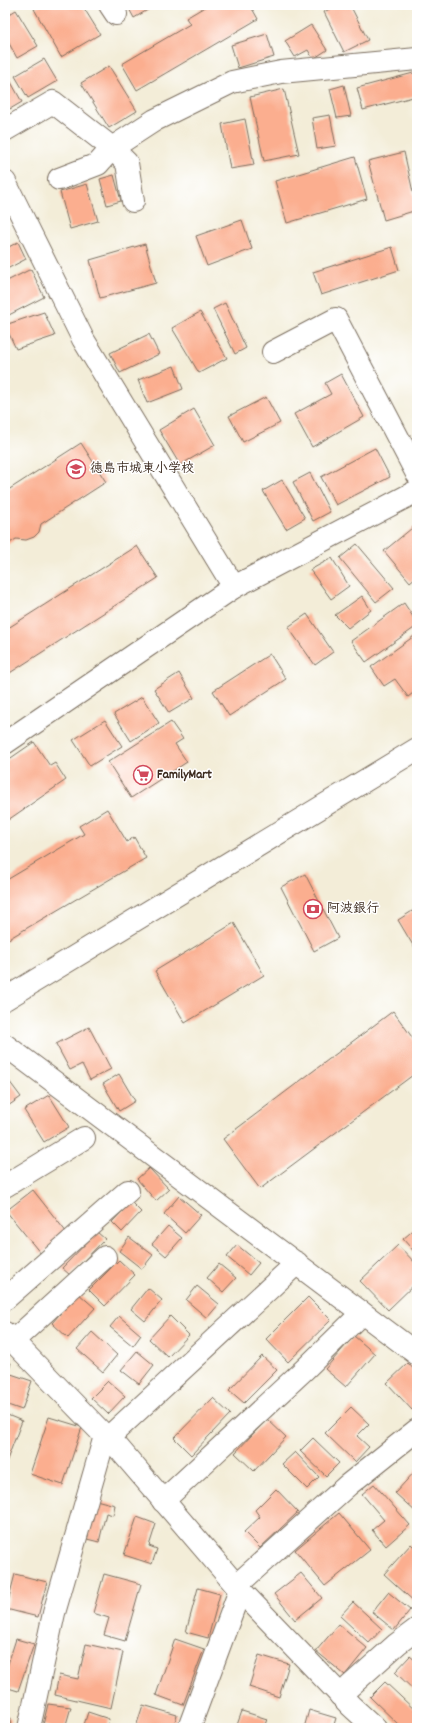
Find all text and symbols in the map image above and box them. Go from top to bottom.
school or university icon: 徳島市城東小学校 [65,458,87,480]
place label: 徳島市城東小学校 [90,460,194,479]
supermarket icon: FamilyMart [132,764,154,786]
place label: FamilyMart [157,766,212,785]
bank icon: 阿波銀行 [302,898,324,920]
place label: 阿波銀行 [327,900,379,919]

